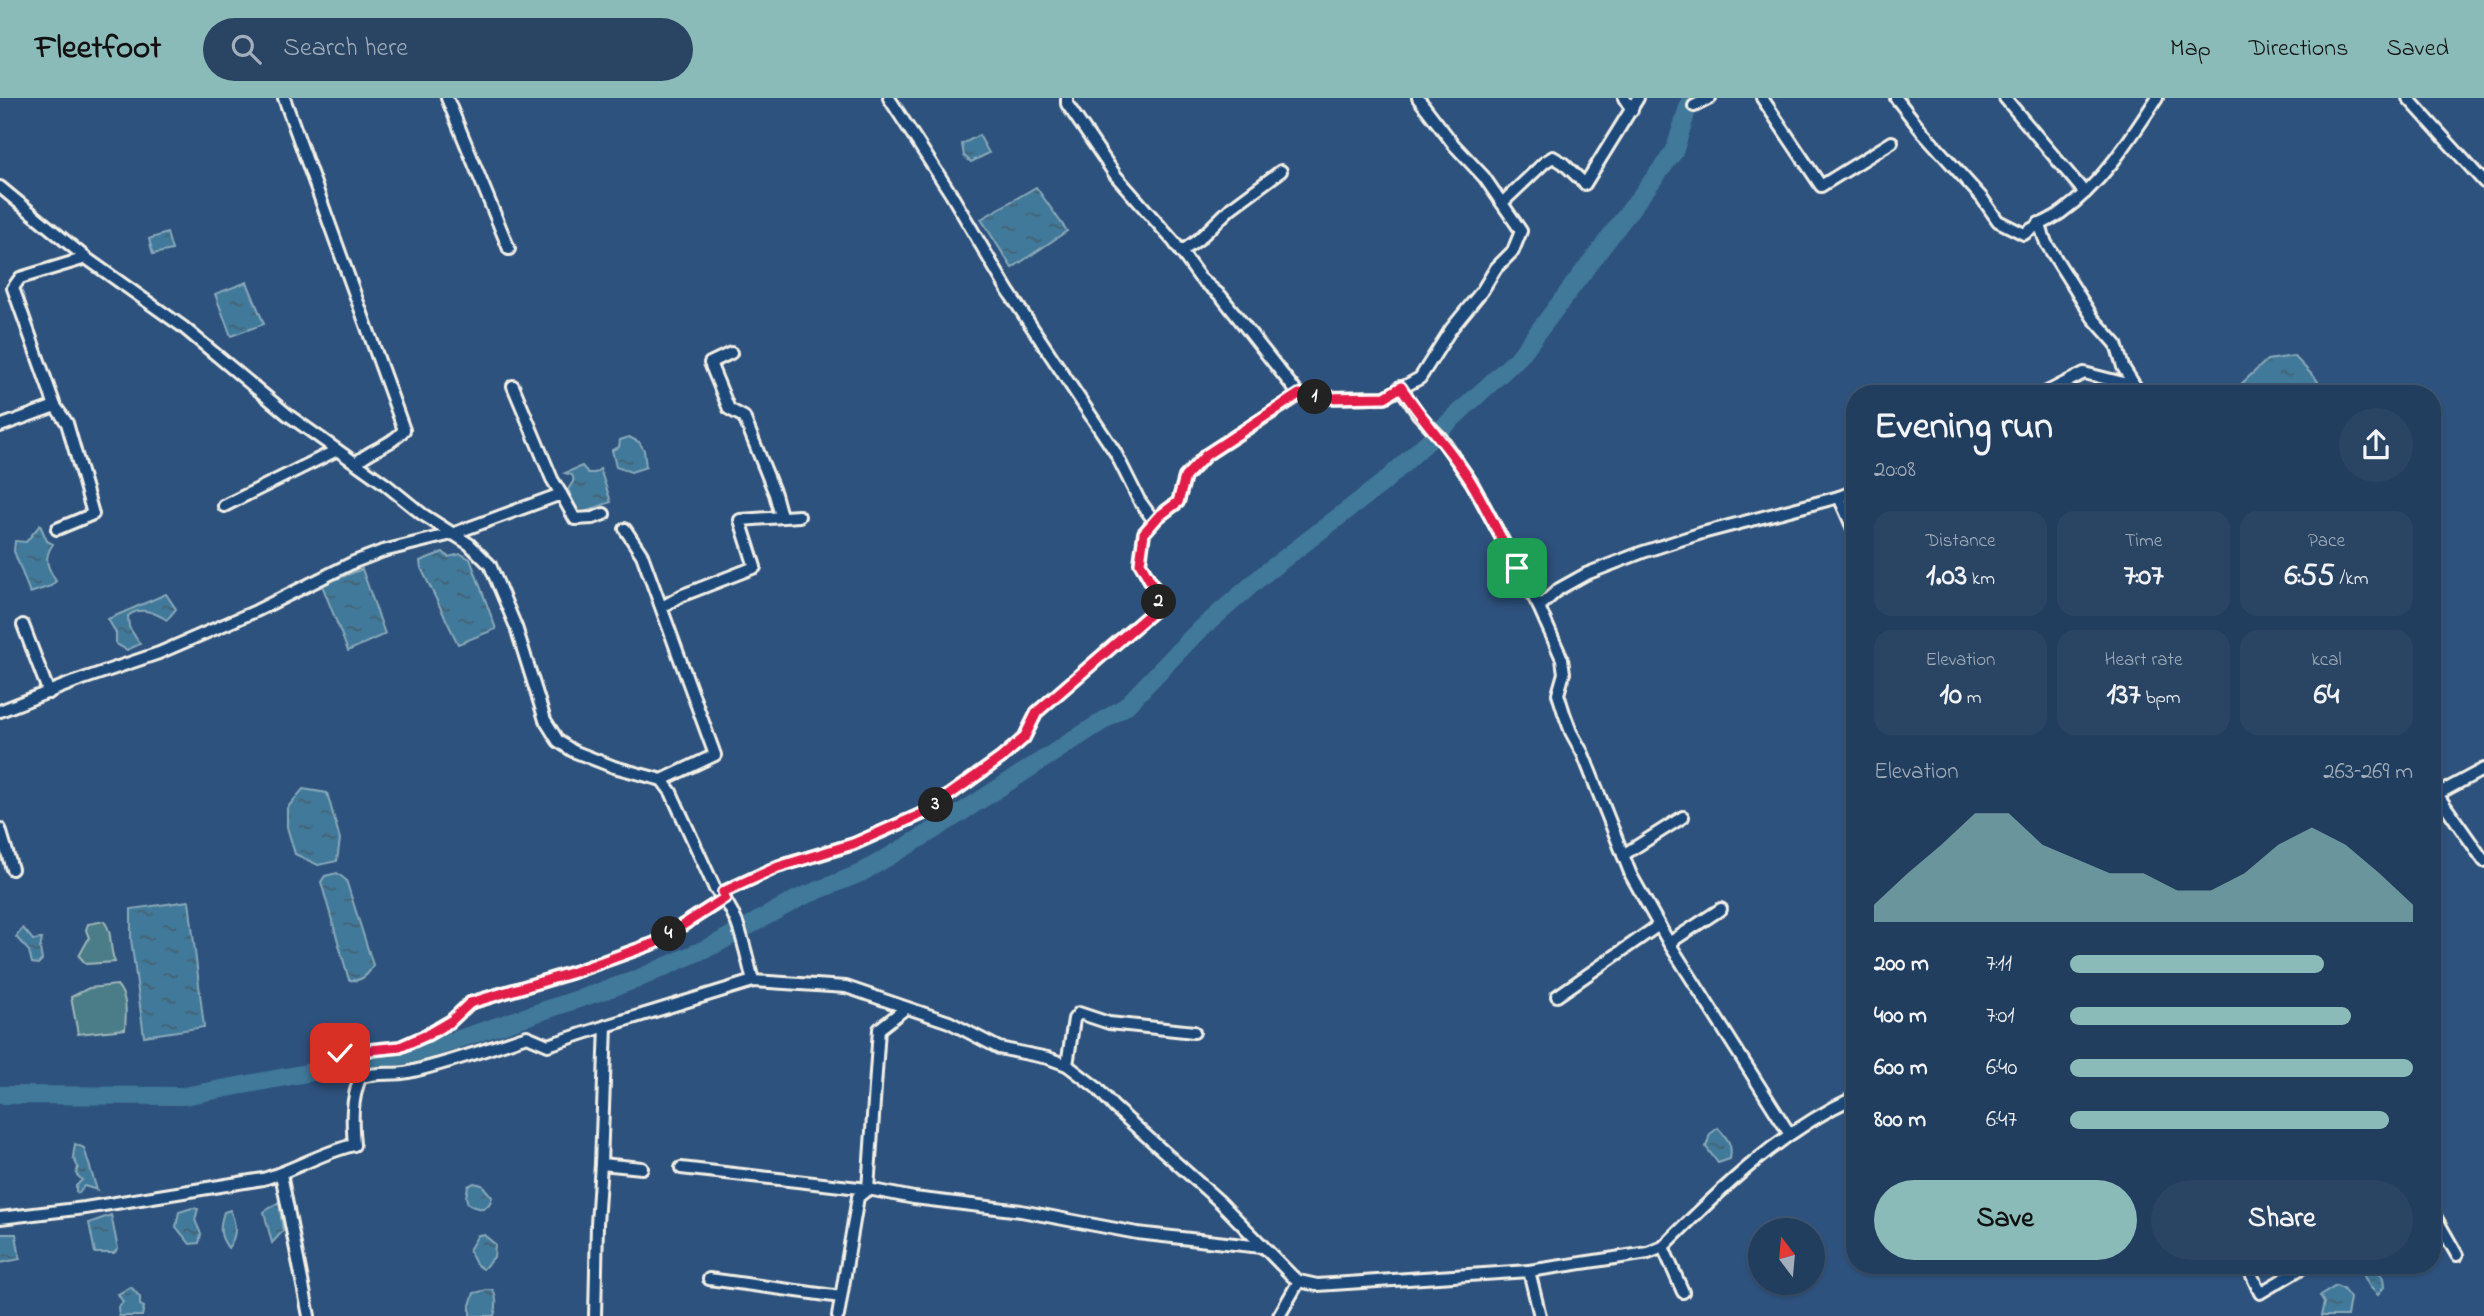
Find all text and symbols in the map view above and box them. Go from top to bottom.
search box [203,18,693,81]
text: Fleetfoot [35,25,161,73]
icon: search [227,30,265,68]
text: Search here [283,30,408,68]
text: Map [2170,32,2211,67]
text: Directions [2249,32,2348,67]
text: Saved [2386,32,2449,67]
pin: 1 [1298,380,1332,414]
text: 1 [1311,383,1318,410]
text: Evening run [1874,400,2053,456]
button: share [2339,408,2413,482]
text: 20:08 [1874,454,1916,487]
text: Distance [1926,528,1996,555]
text: Time [2125,528,2162,555]
text: Pace [2308,528,2345,555]
pin [1487,538,1547,598]
icon: arrive [1498,549,1536,587]
text: 1.03 [1926,555,1967,599]
text: 7:07 [2123,555,2164,599]
text: 6:55 [2285,555,2335,599]
text: km [1967,566,1995,593]
text: /km [2335,566,2368,593]
pin: 2 [1142,584,1176,620]
text: 2 [1154,588,1163,615]
text: Elevation [1926,647,1995,674]
text: Heart rate [2105,647,2182,674]
text: kcal [2311,647,2342,674]
text: 10 [1940,674,1962,718]
text: 137 [2106,674,2141,718]
text: 64 [2314,674,2339,718]
text: m [1962,685,1982,712]
text: bpm [2141,685,2181,712]
text: Elevation [1874,756,1959,789]
text: 263–269 m [2323,756,2413,789]
pin: 3 [918,788,954,822]
text: 3 [932,791,939,818]
pin: 4 [652,916,686,952]
text: 4 [665,920,672,947]
text: 200 m [1874,948,1929,981]
text: 7:11 [1986,948,2012,981]
text: 400 m [1874,1000,1927,1033]
text: 7:01 [1986,1000,2015,1033]
pin [310,1023,370,1083]
icon: check [321,1034,359,1072]
text: 600 m [1874,1052,1928,1085]
text: 6:40 [1986,1052,2018,1085]
text: 800 m [1874,1104,1926,1137]
text: 6:47 [1986,1104,2017,1137]
button: Save [1874,1180,2137,1260]
button: Share [2151,1180,2413,1260]
north arrow [1748,1218,1825,1295]
map controls [1748,1218,1825,1295]

